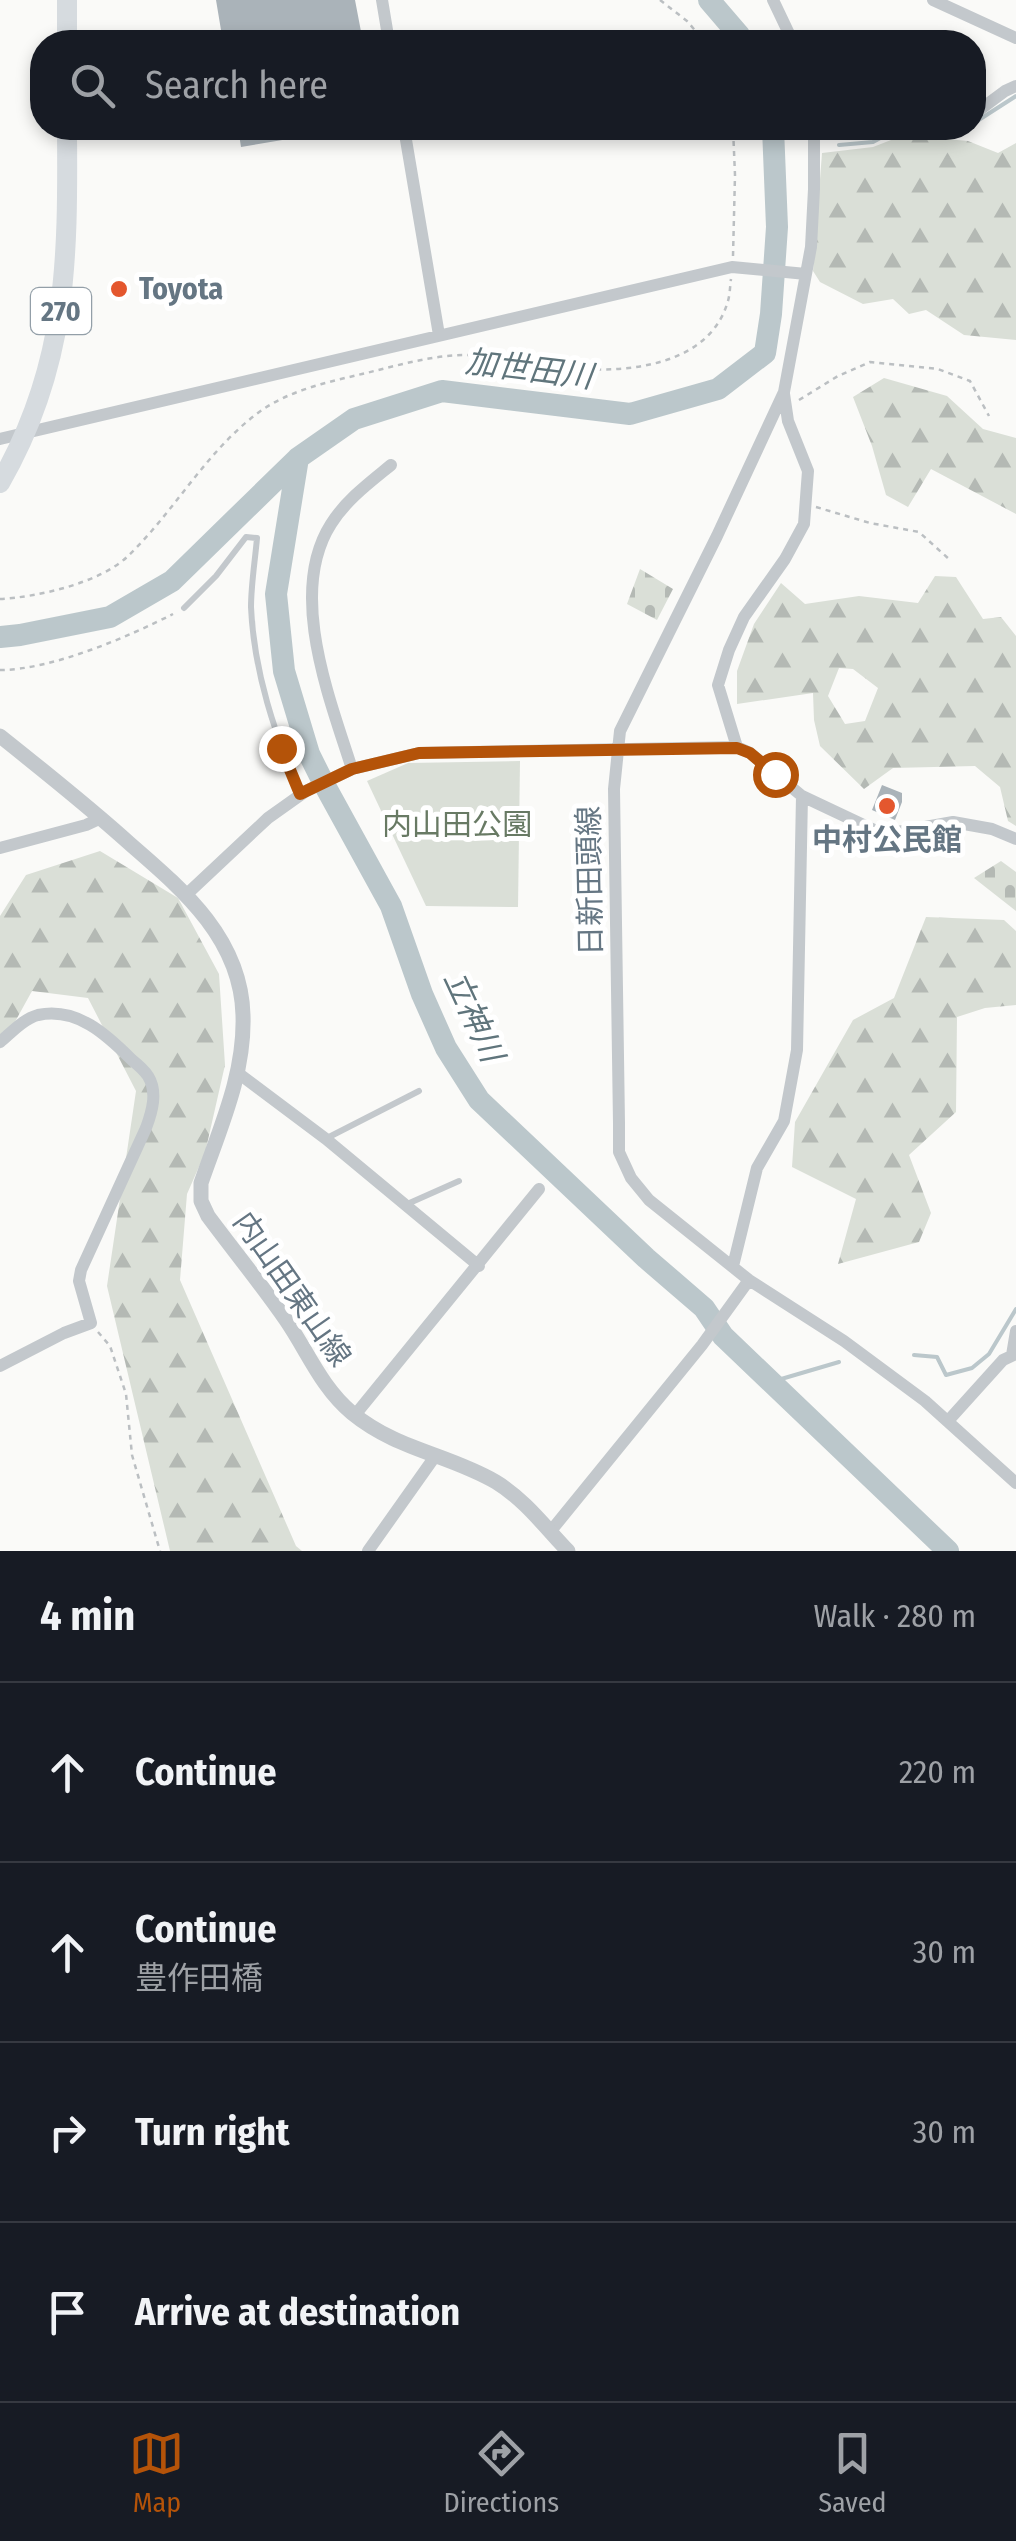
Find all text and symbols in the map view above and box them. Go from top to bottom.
search box [30,30,986,140]
icon: search [65,58,120,113]
text: Search here [145,62,328,108]
place label: Toyota [139,271,223,307]
marker: Toyota [108,278,130,300]
road number: 270 [31,288,91,334]
water label: 加世田川 [463,342,598,396]
route end [259,726,305,772]
route start [753,752,799,798]
marker: 中村公民館 [876,795,898,817]
street label: 日新田頭線 [571,806,609,956]
park label: 内山田公園 [382,807,532,843]
place label: 中村公民館 [812,822,962,858]
water label: 立神川 [436,964,513,1070]
street label: 内山田東山線 [226,1205,358,1373]
text: 4 min [40,1591,135,1641]
text: Walk · 280 m [814,1597,976,1635]
icon: ahead [40,1745,95,1800]
text: Continue [135,1749,276,1795]
text: 220 m [899,1753,976,1791]
text: Continue [135,1906,276,1952]
icon: ahead [40,1925,95,1980]
text: 30 m [913,1933,976,1971]
text: 豊作田橋 [135,1959,263,1997]
icon: right [40,2105,95,2160]
text: Turn right [135,2109,289,2155]
text: 30 m [913,2113,976,2151]
icon: arrive [40,2285,95,2340]
text: Arrive at destination [135,2289,460,2335]
tab: Map [129,2426,184,2519]
tab: Directions [443,2426,559,2519]
tab: Saved [818,2426,887,2519]

